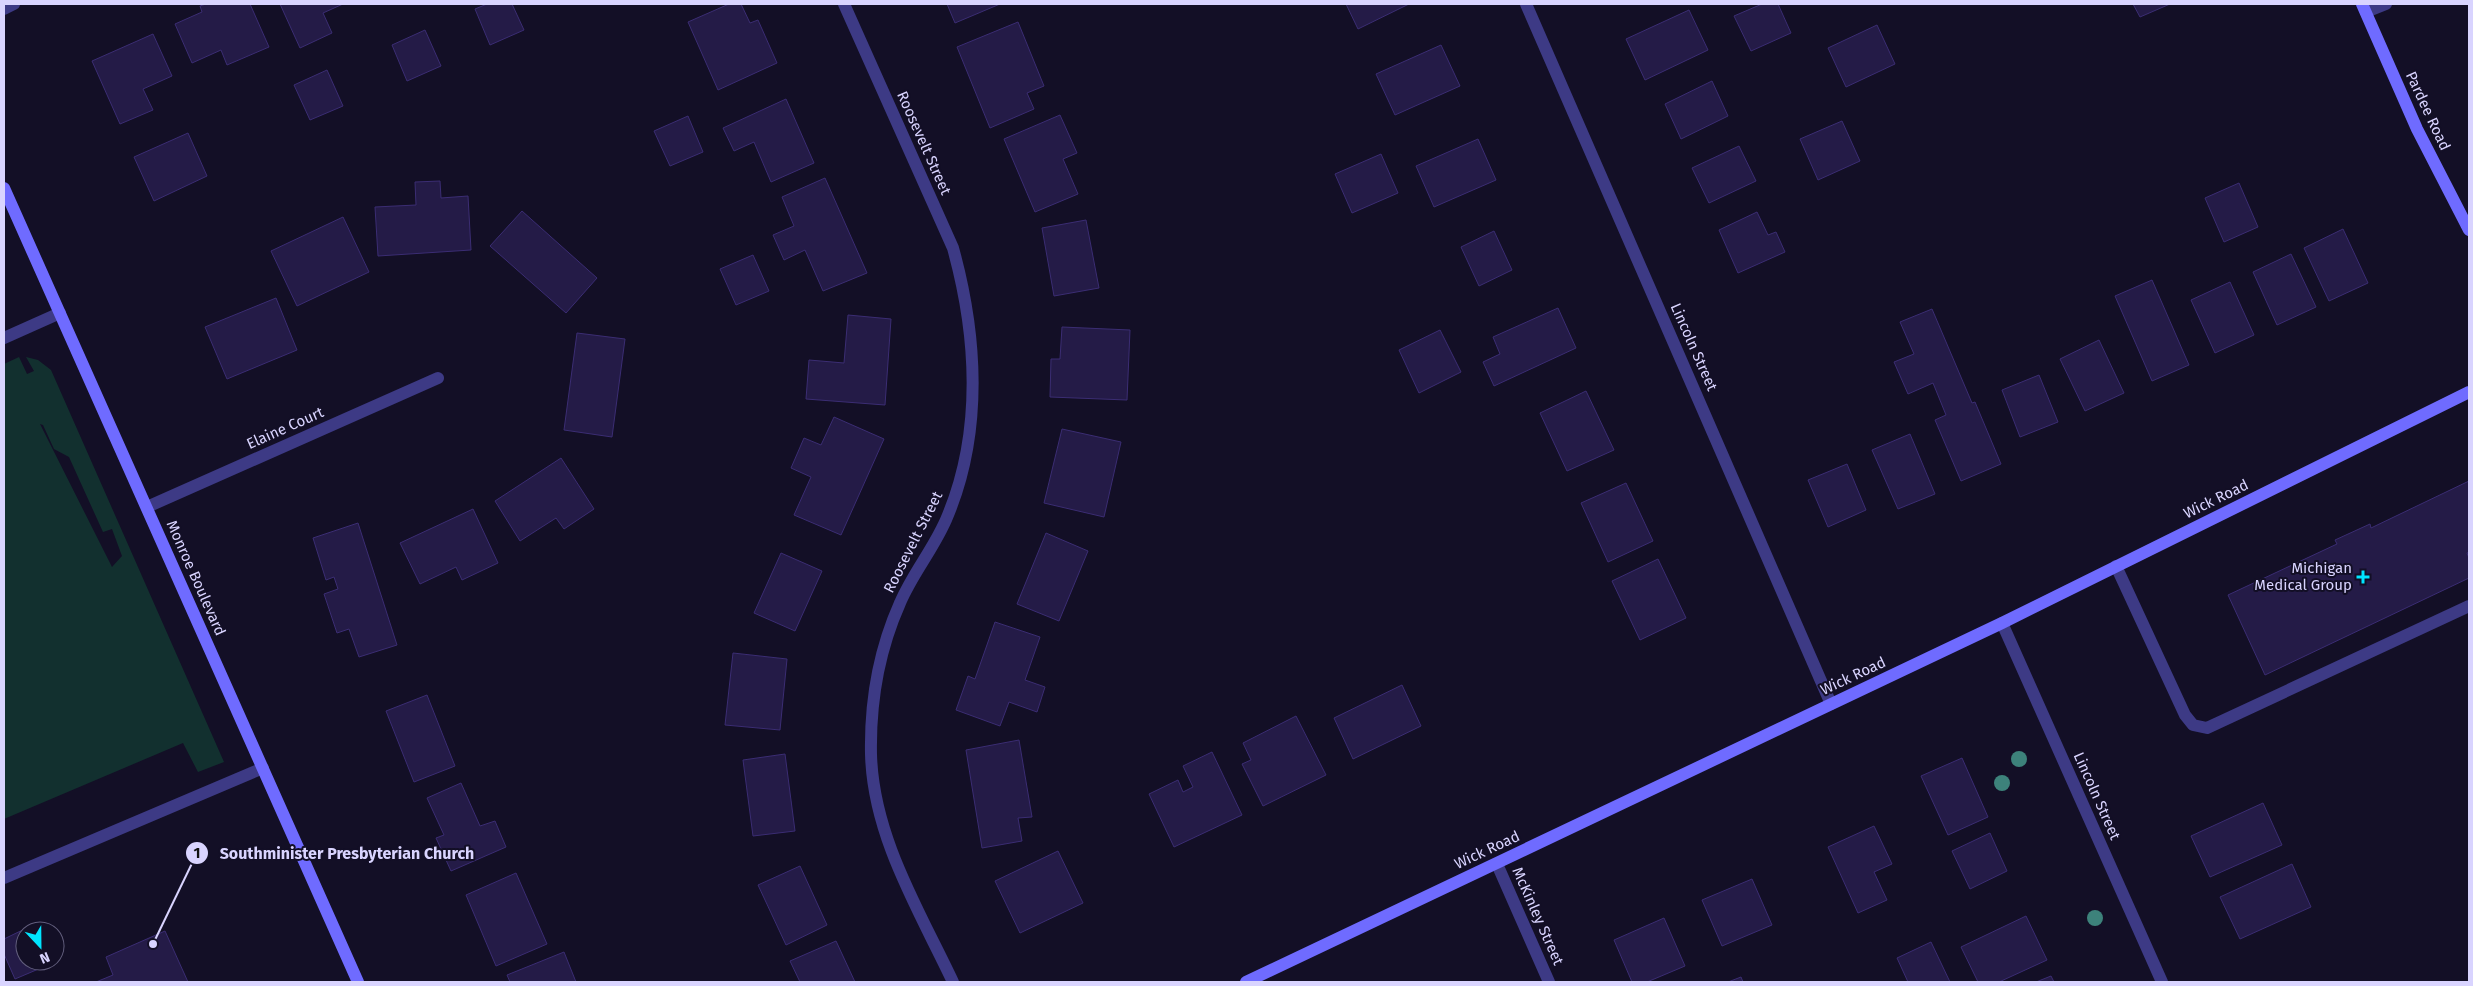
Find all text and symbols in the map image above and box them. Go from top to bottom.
street label: Pardee Road [2402,69,2454,153]
street label: Roosevelt Street [893,88,955,198]
street label: Lincoln Street [1667,300,1722,394]
street label: Elaine Court [244,403,327,453]
street label: Wick Road [2181,476,2251,522]
street label: Roosevelt Street [880,488,947,596]
street label: Monroe Boulevard [163,518,229,638]
place label: Michigan Medical Group [2254,559,2352,594]
marker: Michigan Medical Group [2356,570,2370,584]
street label: Wick Road [1817,653,1889,699]
street label: Lincoln Street [2070,749,2125,843]
street label: Wick Road [1451,827,1523,873]
callout: Southminister Presbyterian Church [185,837,484,868]
text: 1 [194,844,200,862]
text: Southminister Presbyterian Church [220,844,474,863]
street label: McKinley Street [1508,864,1568,968]
north arrow [15,921,65,971]
text: N [37,948,52,967]

